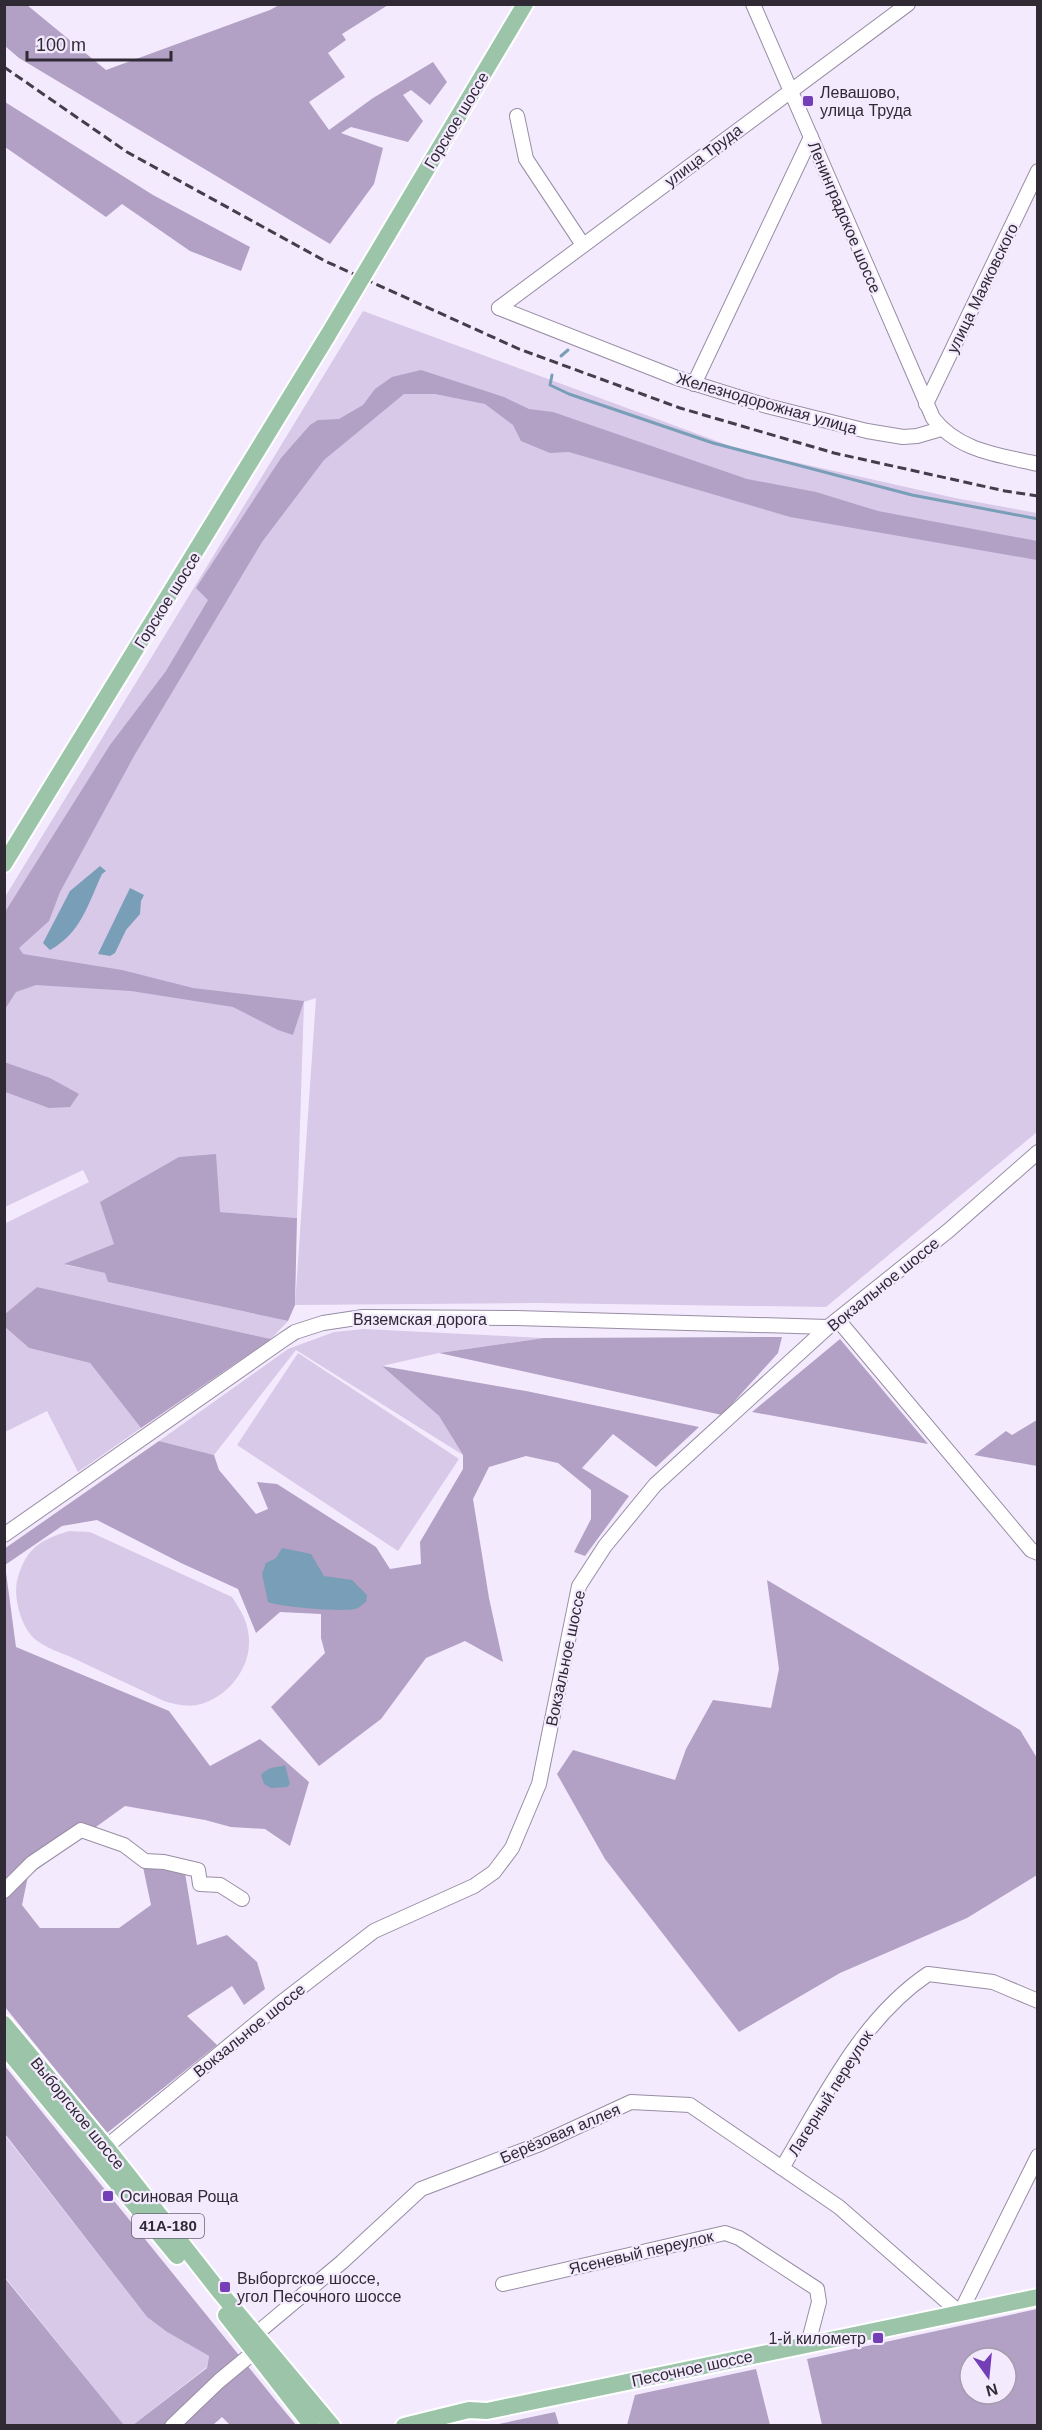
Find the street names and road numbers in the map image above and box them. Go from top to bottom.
street label: Горское шоссе [421,69,492,172]
street label: улица Труда [662,121,745,190]
street label: Ленинградское шоссе [805,139,884,296]
street label: улица Маяковского [944,220,1021,356]
street label: Железнодорожная улица [675,370,859,437]
street label: Горское шоссе [131,549,204,651]
street label: Вокзальное шоссе [824,1234,943,1335]
street label: Вяземская дорога [353,1311,487,1328]
street label: Вокзальное шоссе [543,1589,588,1728]
street label: Вокзальное шоссе [190,1980,309,2081]
street label: Лагерный переулок [785,2027,876,2159]
street label: Выборгское шоссе [27,2054,128,2173]
street label: Берёзовая аллея [498,2100,623,2166]
road number: 41А-180 [132,2214,204,2238]
street label: Ясеневый переулок [567,2227,716,2277]
street label: Песочное шоссе [630,2347,754,2390]

